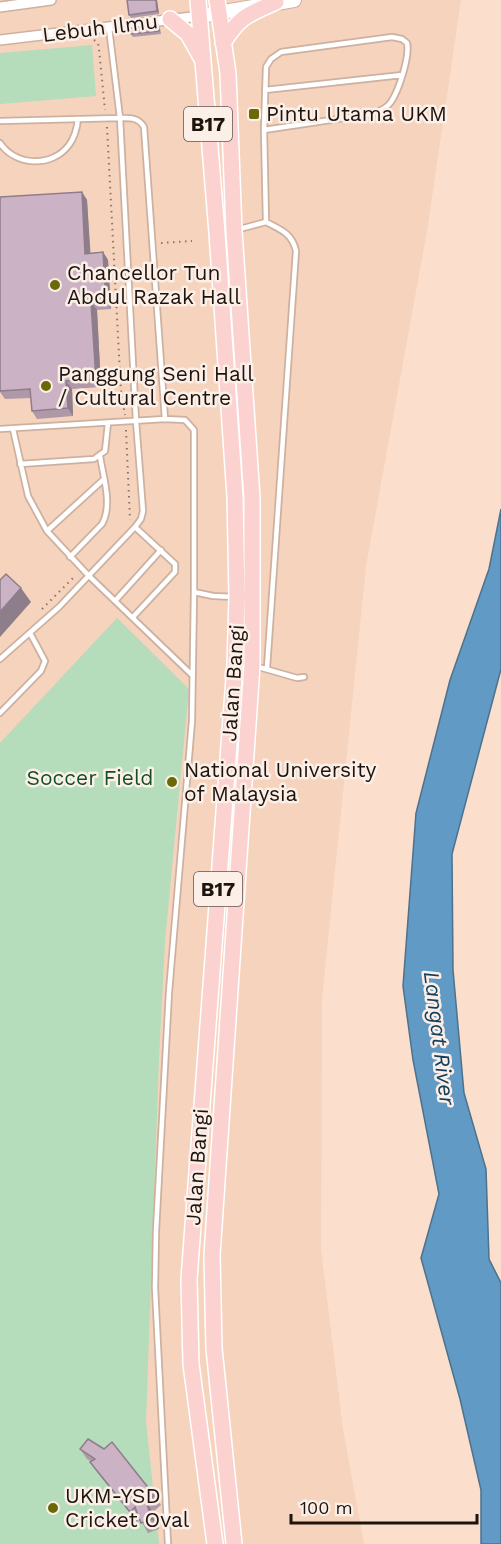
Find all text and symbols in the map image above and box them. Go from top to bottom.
street label: Lebuh Ilmu [41,8,159,47]
place label: Pintu Utama UKM [266,101,447,126]
road number: B17 [184,107,232,141]
marker: Pintu Utama UKM [247,107,261,121]
place label: Chancellor Tun Abdul Razak Hall [67,260,241,309]
marker: Chancellor Tun Abdul Razak Hall [48,278,62,292]
place label: Panggung Seni Hall / Cultural Centre [58,361,254,410]
marker: Panggung Seni Hall / Cultural Centre [39,379,53,393]
street label: Jalan Bangi [216,624,249,742]
place label: National University of Malaysia [184,757,376,806]
park label: Soccer Field [26,765,154,790]
marker: National University of Malaysia [165,775,179,789]
road number: B17 [194,872,242,906]
water label: Langat River [419,970,460,1108]
street label: Jalan Bangi [180,1108,213,1226]
place label: UKM-YSD Cricket Oval [65,1483,190,1532]
scale bar [291,1487,477,1525]
text: 100 m [300,1497,353,1518]
marker: UKM-YSD Cricket Oval [46,1501,60,1515]

